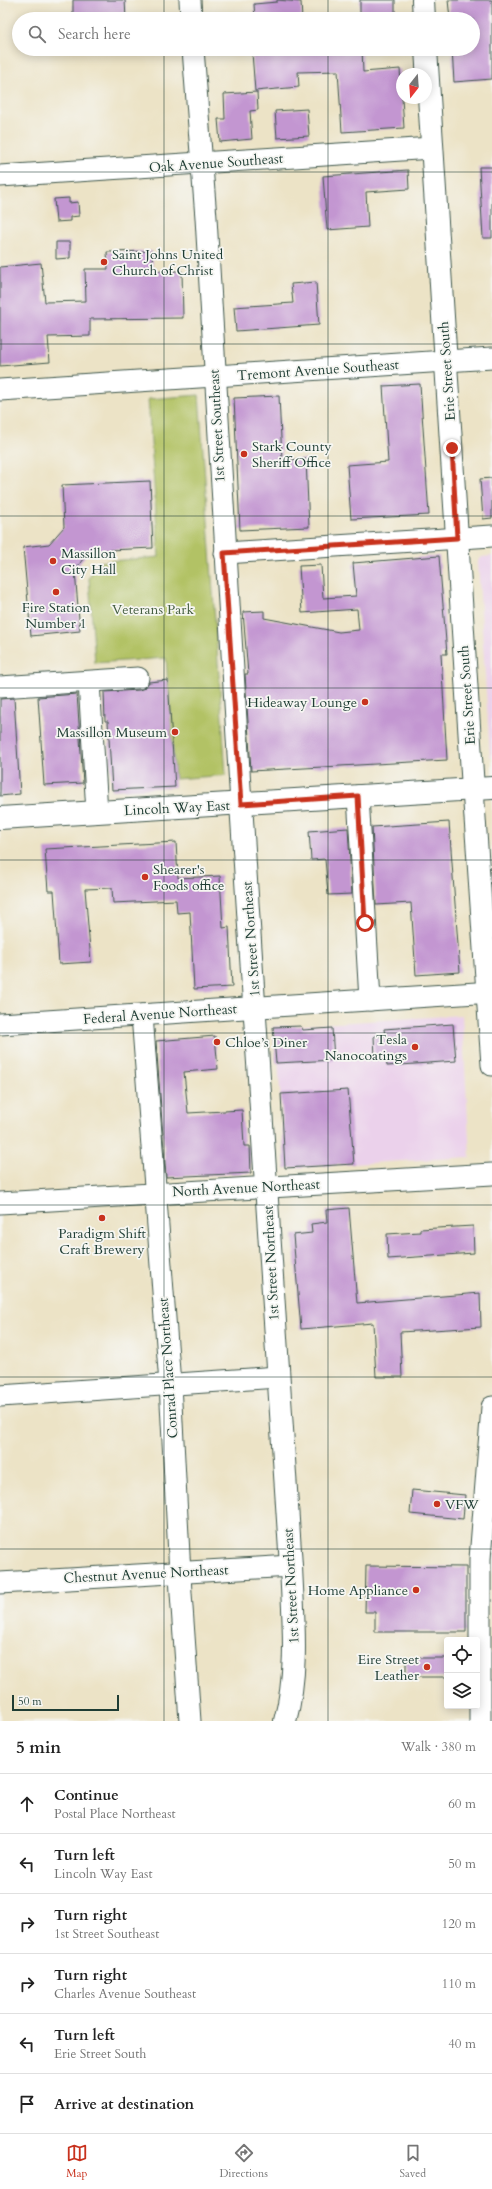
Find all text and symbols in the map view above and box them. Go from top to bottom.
search box [12,12,480,56]
icon: search [26,23,48,45]
text: Search here [58,24,131,44]
north arrow [396,68,432,104]
street label: Oak Avenue Southeast [148,149,284,177]
place label: Saint Johns United Church of Christ [112,245,224,280]
marker: Saint Johns United Church of Christ [99,257,109,267]
street label: Erie Street South [434,320,460,421]
street label: Tremont Avenue Southeast [236,355,400,385]
street label: 1st Street Southeast [205,368,229,483]
place label: Stark County Sheriff Office [252,437,332,472]
route end [443,439,461,457]
marker: Stark County Sheriff Office [239,449,249,459]
place label: Massillon City Hall [61,544,117,579]
marker: Massillon City Hall [48,556,58,566]
marker: Fire Station Number 1 [51,587,61,597]
place label: Fire Station Number 1 [22,598,90,633]
park label: Veterans Park [112,600,194,619]
street label: Erie Street South [454,644,480,745]
place label: Hideaway Lounge [247,693,357,712]
marker: Hideaway Lounge [360,697,370,707]
place label: Massillon Museum [57,723,167,742]
marker: Massillon Museum [170,727,180,737]
street label: Lincoln Way East [124,796,231,820]
place label: Shearer's Foods office [153,860,224,895]
marker: Shearer's Foods office [140,872,150,882]
street label: 1st Street Northeast [237,880,265,997]
route start [356,914,374,932]
street label: Federal Avenue Northeast [83,999,238,1029]
place label: Tesla Nanocoatings [325,1030,407,1065]
place label: Chloe’s Diner [225,1033,308,1052]
marker: Chloe’s Diner [212,1037,222,1047]
marker: Tesla Nanocoatings [410,1042,420,1052]
street label: North Avenue Northeast [172,1175,321,1201]
street label: 1st Street Northeast [258,1204,284,1321]
marker: Paradigm Shift Craft Brewery [97,1213,107,1223]
place label: Paradigm Shift Craft Brewery [58,1224,146,1259]
street label: Conrad Place Northeast [154,1296,182,1439]
place label: VFW [445,1495,479,1514]
marker: VFW [432,1499,442,1509]
street label: 1st Street Northeast [278,1527,304,1644]
street label: Chestnut Avenue Northeast [63,1560,229,1588]
place label: Home Appliance [308,1581,408,1600]
marker: Home Appliance [411,1585,421,1595]
map controls [444,1637,480,1709]
button: locate [444,1637,480,1673]
place label: Eire Street Leather [358,1650,420,1685]
marker: Eire Street Leather [422,1662,432,1672]
button: layers [444,1673,480,1709]
scale bar [12,1693,119,1712]
text: 50 m [18,1694,42,1709]
text: 5 min [16,1736,61,1759]
text: Walk · 380 m [401,1738,476,1756]
text: Continue [54,1785,119,1805]
icon: ahead [16,1793,38,1815]
text: 60 m [448,1795,476,1813]
text: Postal Place Northeast [54,1805,176,1823]
text: Turn left [54,1845,115,1865]
icon: left [16,1853,38,1875]
text: 50 m [448,1855,476,1873]
text: Lincoln Way East [54,1865,152,1883]
text: Turn right [54,1905,127,1925]
icon: right [16,1913,38,1935]
text: 120 m [442,1915,476,1933]
text: 1st Street Southeast [54,1925,159,1943]
text: Turn right [54,1965,127,1985]
icon: right [16,1973,38,1995]
text: 110 m [442,1975,476,1993]
text: Charles Avenue Southeast [54,1985,196,2003]
text: Turn left [54,2025,115,2045]
icon: left [16,2033,38,2055]
text: 40 m [448,2035,476,2053]
text: Erie Street South [54,2045,147,2063]
icon: arrive [16,2093,38,2115]
text: Arrive at destination [54,2094,194,2114]
tab: Map [66,2142,88,2181]
tab: Directions [219,2142,268,2181]
tab: Saved [400,2142,426,2181]

